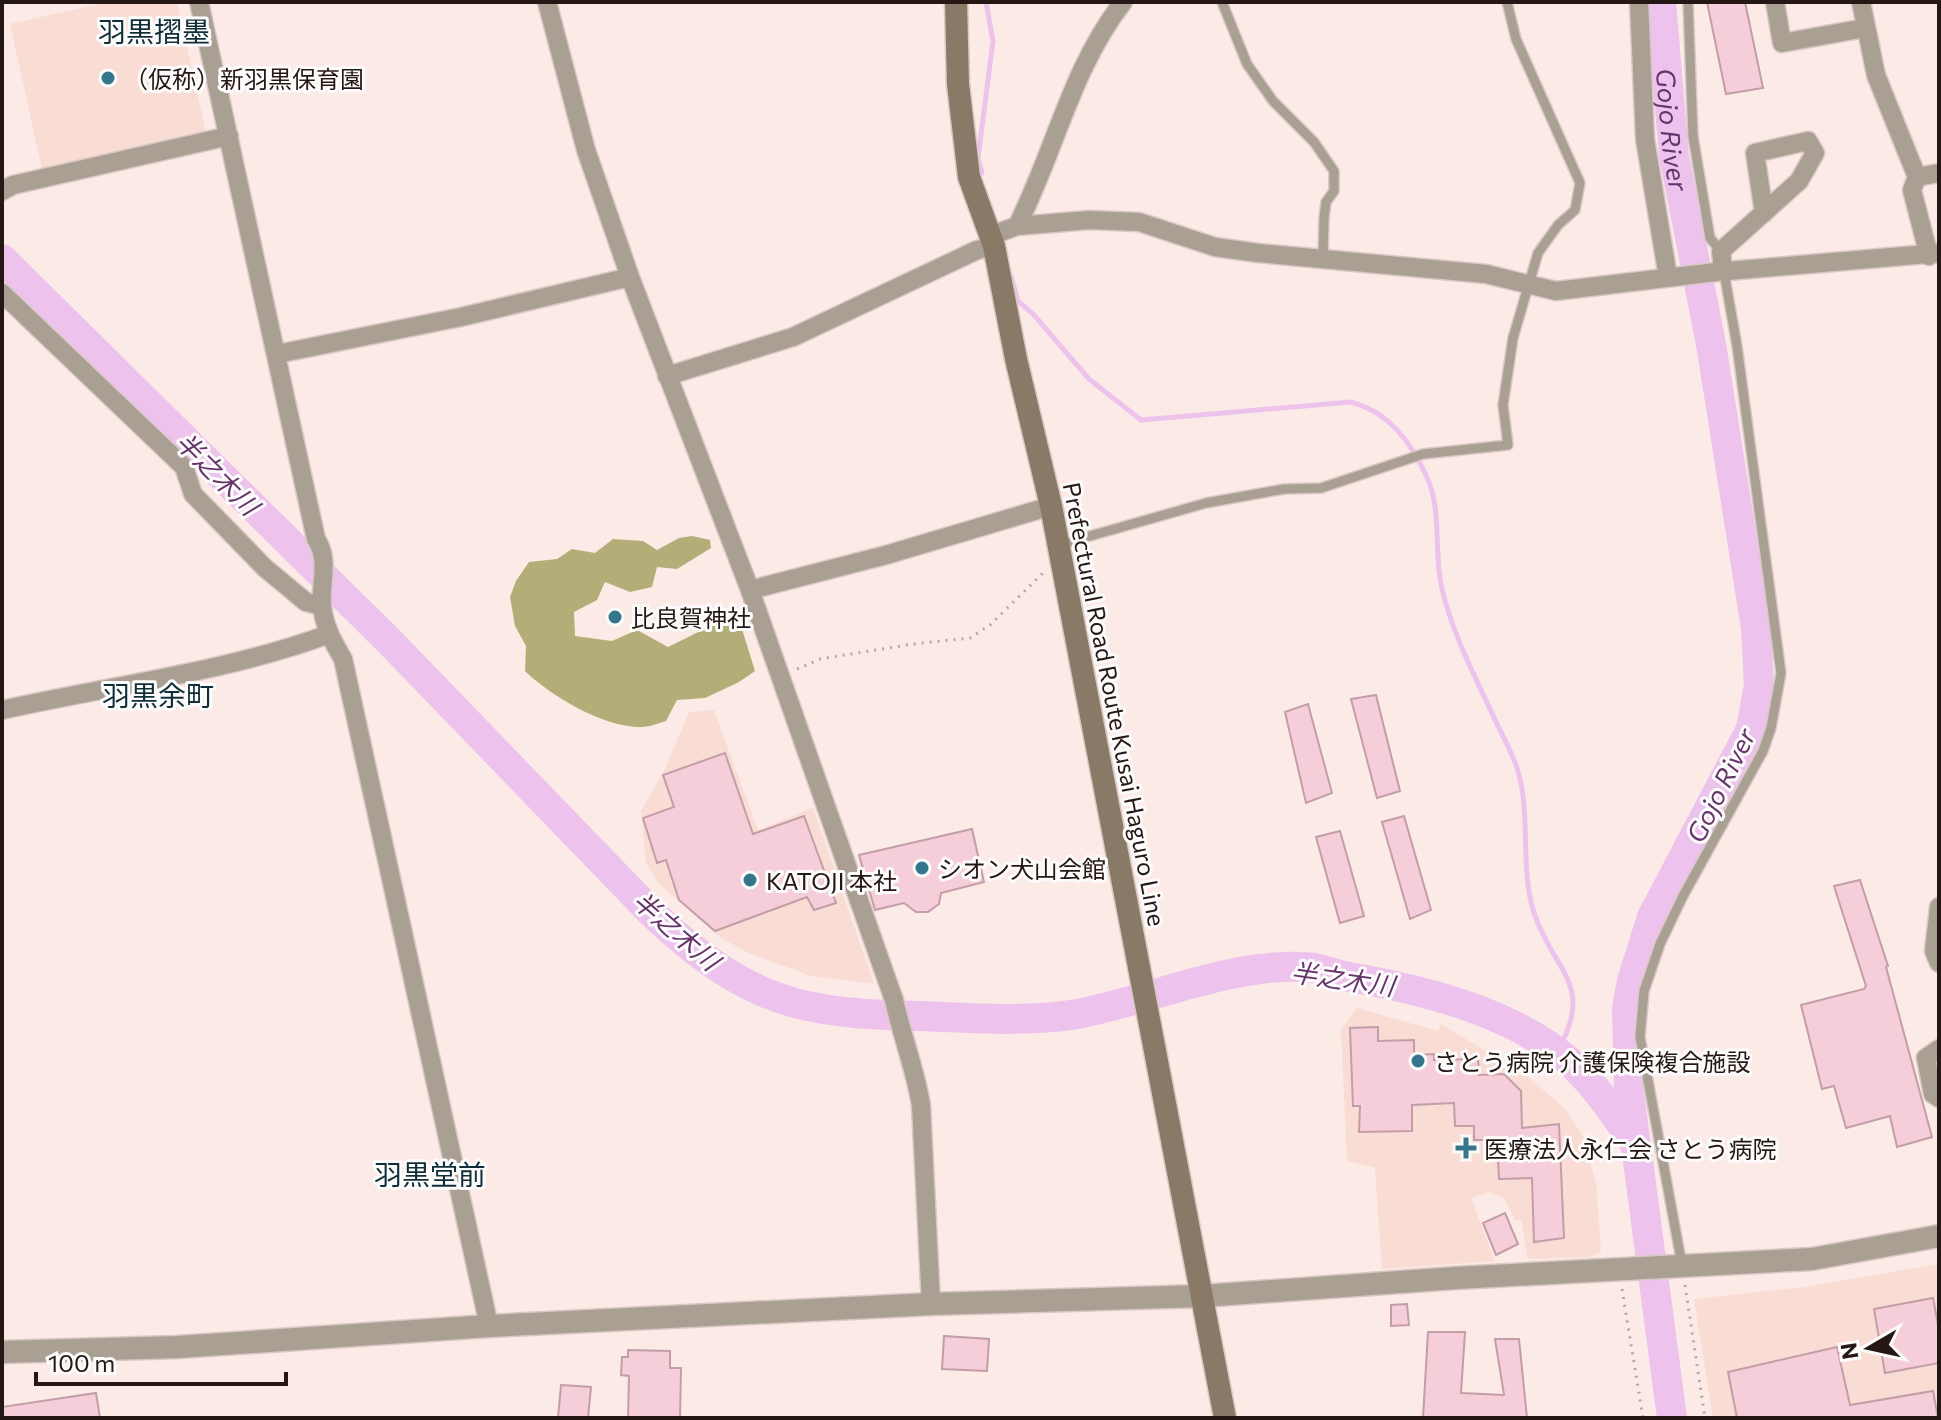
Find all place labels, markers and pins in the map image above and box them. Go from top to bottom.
place label: （仮称）新羽黒保育園 [124,64,364,93]
marker: （仮称）新羽黒保育園 [99,69,117,87]
place label: 比良賀神社 [631,603,751,632]
marker: 比良賀神社 [606,608,624,626]
place label: シオン犬山会館 [938,854,1106,883]
marker: シオン犬山会館 [913,859,931,877]
place label: KATOJI 本社 [766,866,897,895]
marker: KATOJI 本社 [741,871,759,889]
place label: さとう病院 介護保険複合施設 [1434,1047,1751,1076]
marker: さとう病院 介護保険複合施設 [1409,1052,1427,1070]
place label: 医療法人永仁会 さとう病院 [1484,1134,1777,1163]
marker: 医療法人永仁会 さとう病院 [1455,1137,1477,1159]

